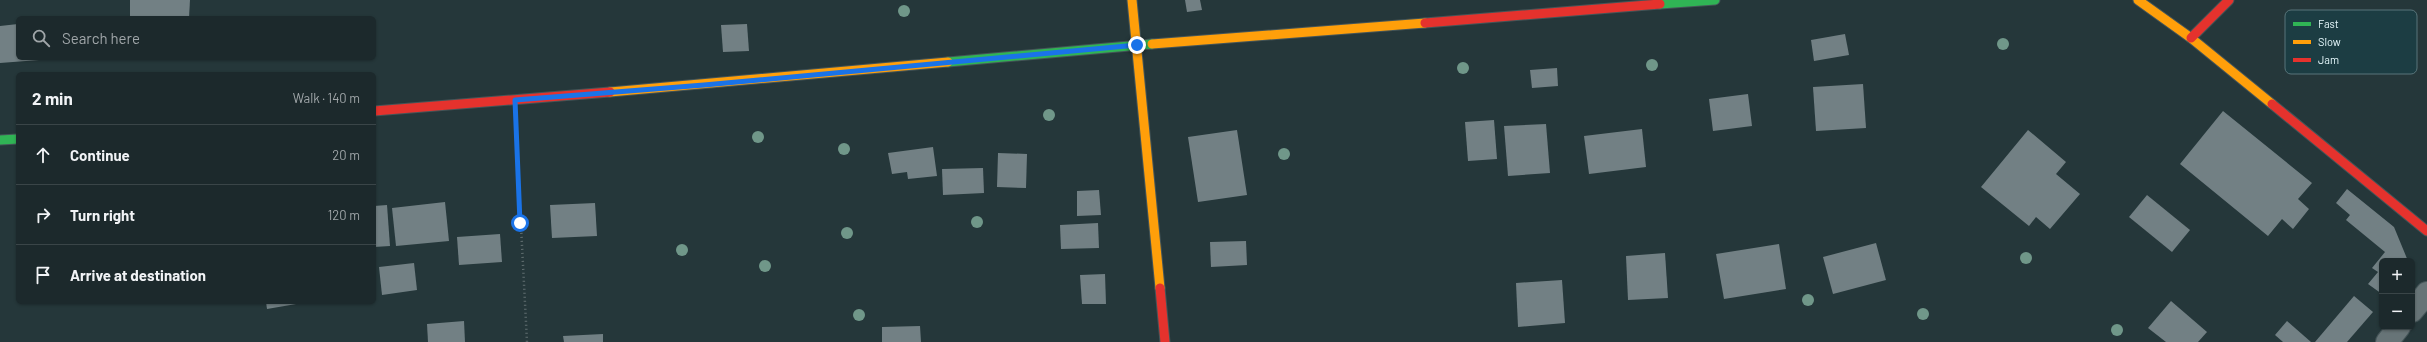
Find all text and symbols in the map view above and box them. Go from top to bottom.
legend [2285,10,2417,74]
search box [16,16,376,60]
text: Fast [2318,17,2339,30]
icon: search [30,27,52,49]
text: Search here [62,29,140,47]
text: Slow [2318,35,2341,48]
route end [1128,36,1146,54]
text: Jam [2318,53,2339,66]
text: 2 min [32,88,73,108]
text: Walk · 140 m [293,90,360,106]
icon: ahead [32,144,54,166]
text: Continue [70,146,130,164]
text: 20 m [332,147,360,163]
icon: right [32,204,54,226]
text: Turn right [70,206,135,224]
text: 120 m [328,207,360,223]
route start [511,214,529,232]
map controls [2379,258,2415,330]
button: + [2379,258,2415,294]
icon: arrive [32,264,54,286]
text: Arrive at destination [70,266,206,284]
button: − [2379,294,2415,330]

